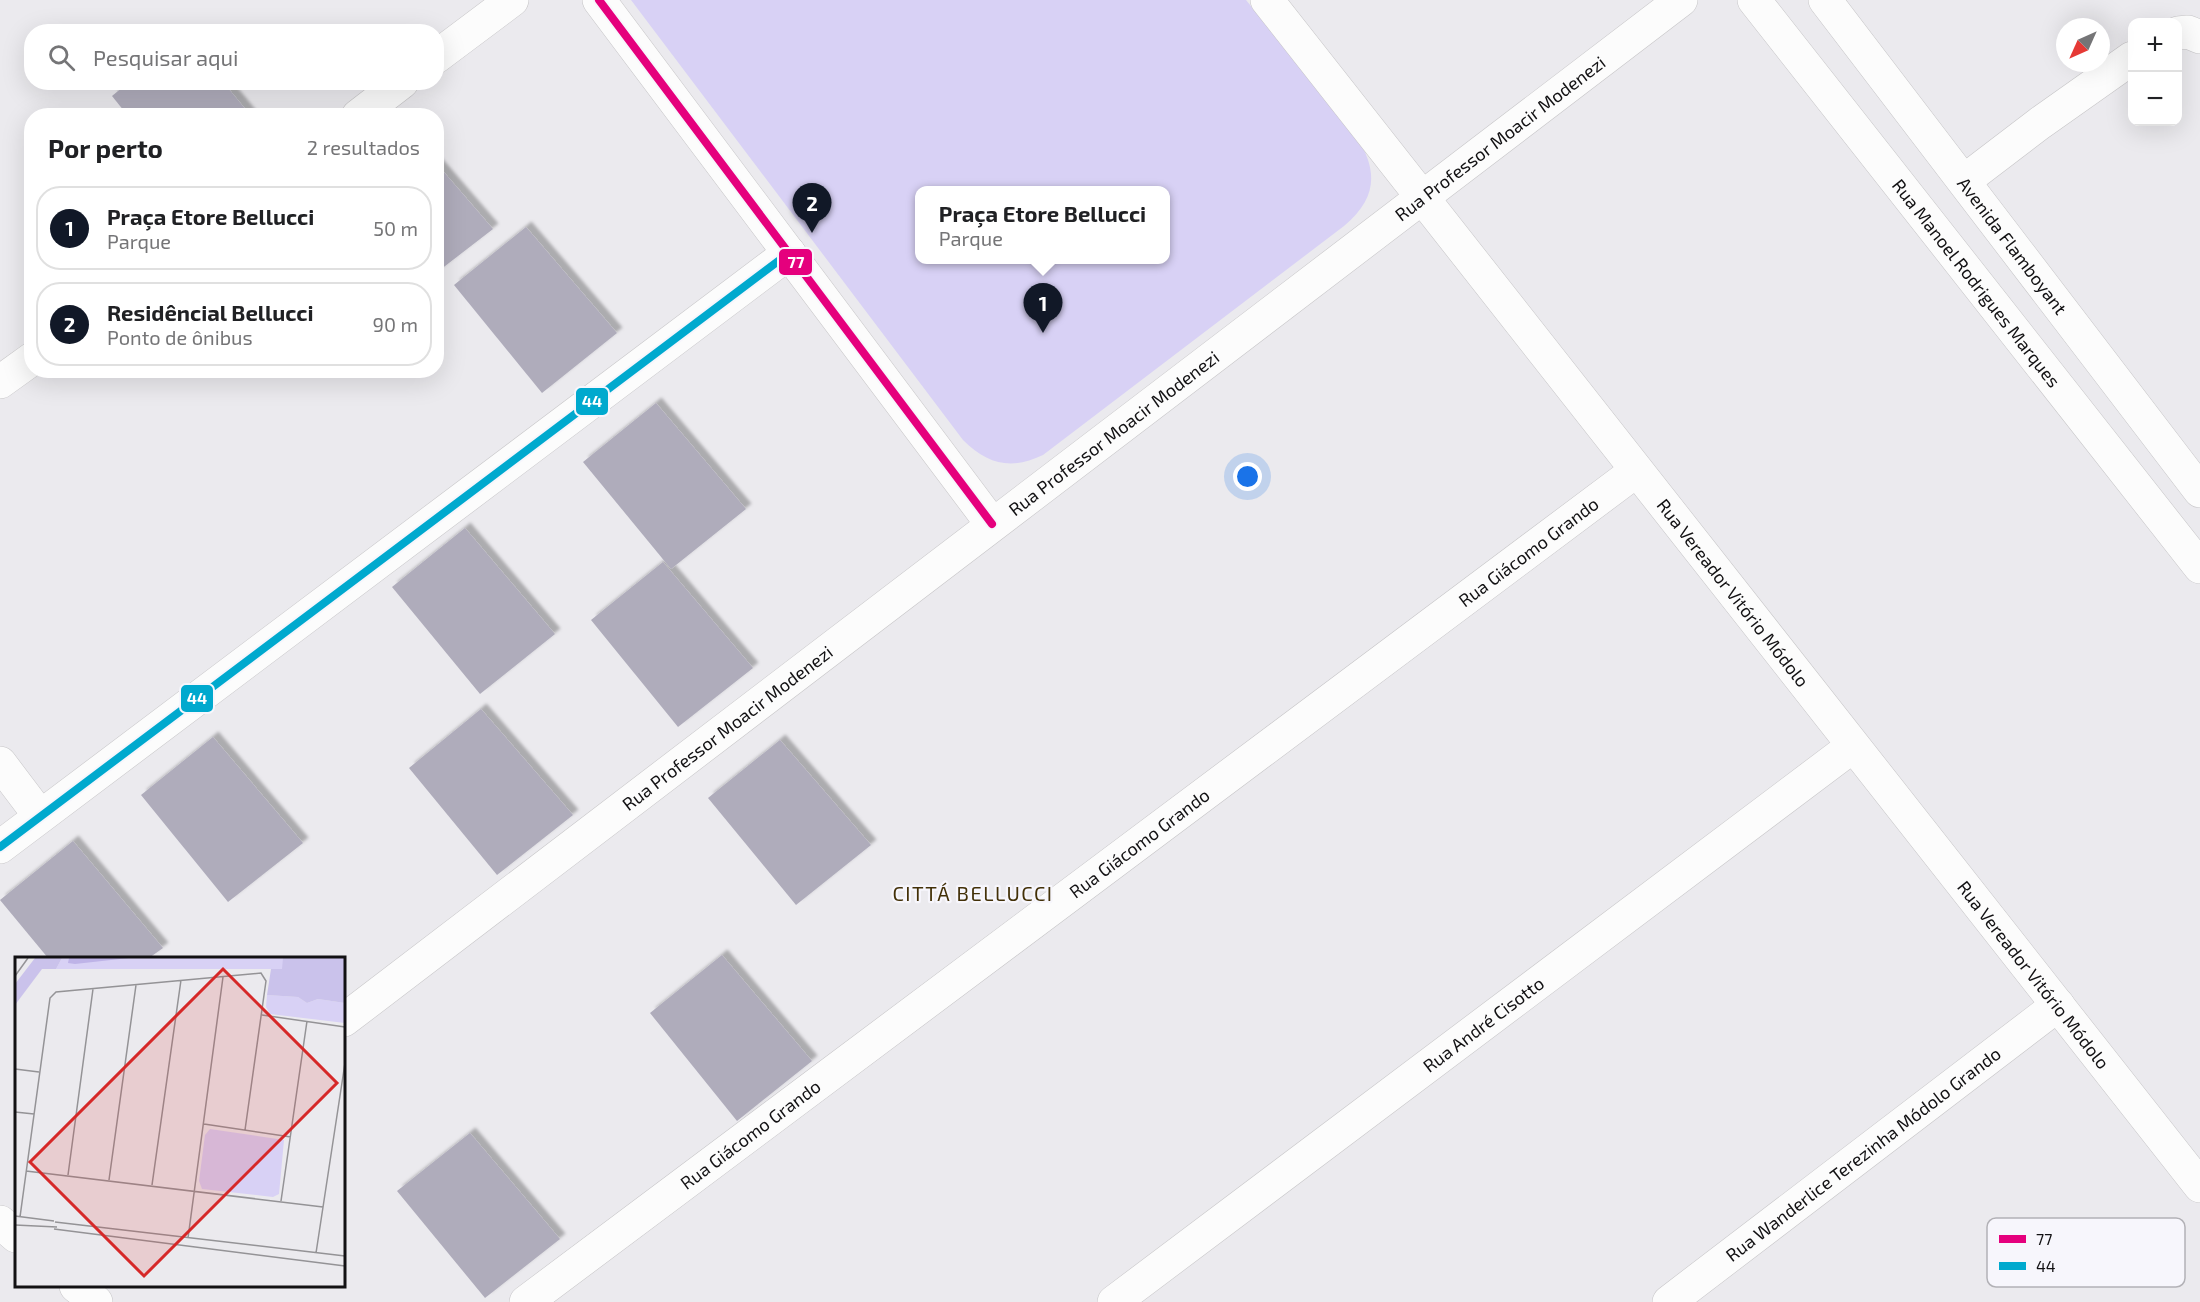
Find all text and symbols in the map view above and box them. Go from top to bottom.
north arrow [2056,18,2110,72]
map controls [2128,18,2182,126]
button: + [2128,18,2182,72]
search box [24,24,444,90]
icon: search [45,41,78,74]
text: Pesquisar aqui [93,44,239,70]
street label: Rua Professor Moacir Modenezi [1390,51,1610,225]
button: − [2128,72,2182,126]
text: Por perto [48,132,163,163]
text: 2 resultados [307,135,420,159]
street label: Avenida Flamboyant [1953,173,2072,319]
street label: Rua Manoel Rodrigues Marques [1888,174,2065,391]
pin: 2 [792,184,832,233]
popup [915,186,1170,264]
text: Praça Etore Bellucci [939,200,1146,226]
text: Praça Etore Bellucci [107,203,314,229]
text: 1 [65,216,74,240]
text: 50 m [373,216,418,240]
text: Parque [939,226,1003,250]
text: Parque [107,229,171,253]
line badge: 77 [778,248,813,276]
text: 77 [788,252,805,271]
pin: 1 [1024,284,1062,333]
text: Residêncial Bellucci [107,299,314,325]
text: 2 [64,312,75,336]
text: 90 m [373,312,418,336]
text: Ponto de ônibus [107,325,253,349]
street label: Rua Professor Moacir Modenezi [1004,346,1223,520]
line badge: 44 [575,387,609,416]
text: 44 [582,391,602,410]
your location [1233,462,1262,491]
street label: Rua Giácomo Grando [1454,492,1603,611]
street label: Rua Vereador Vitório Módolo [1653,494,1814,691]
street label: Rua Professor Moacir Modenezi [618,640,837,815]
line badge: 44 [180,684,214,713]
text: 44 [187,688,207,707]
street label: Rua Giácomo Grando [1065,783,1214,902]
street label: Rua Vereador Vitório Módolo [1953,876,2114,1073]
district label: CITTÁ BELLUCCI [892,881,1054,905]
inset map [15,957,345,1287]
street label: Rua André Cisotto [1418,972,1548,1077]
street label: Rua Wanderlice Terezinha Módolo Grando [1721,1042,2005,1266]
street label: Rua Giácomo Grando [676,1075,825,1194]
legend [1987,1218,2185,1287]
text: 77 [2036,1229,2052,1248]
text: 44 [2036,1256,2056,1275]

